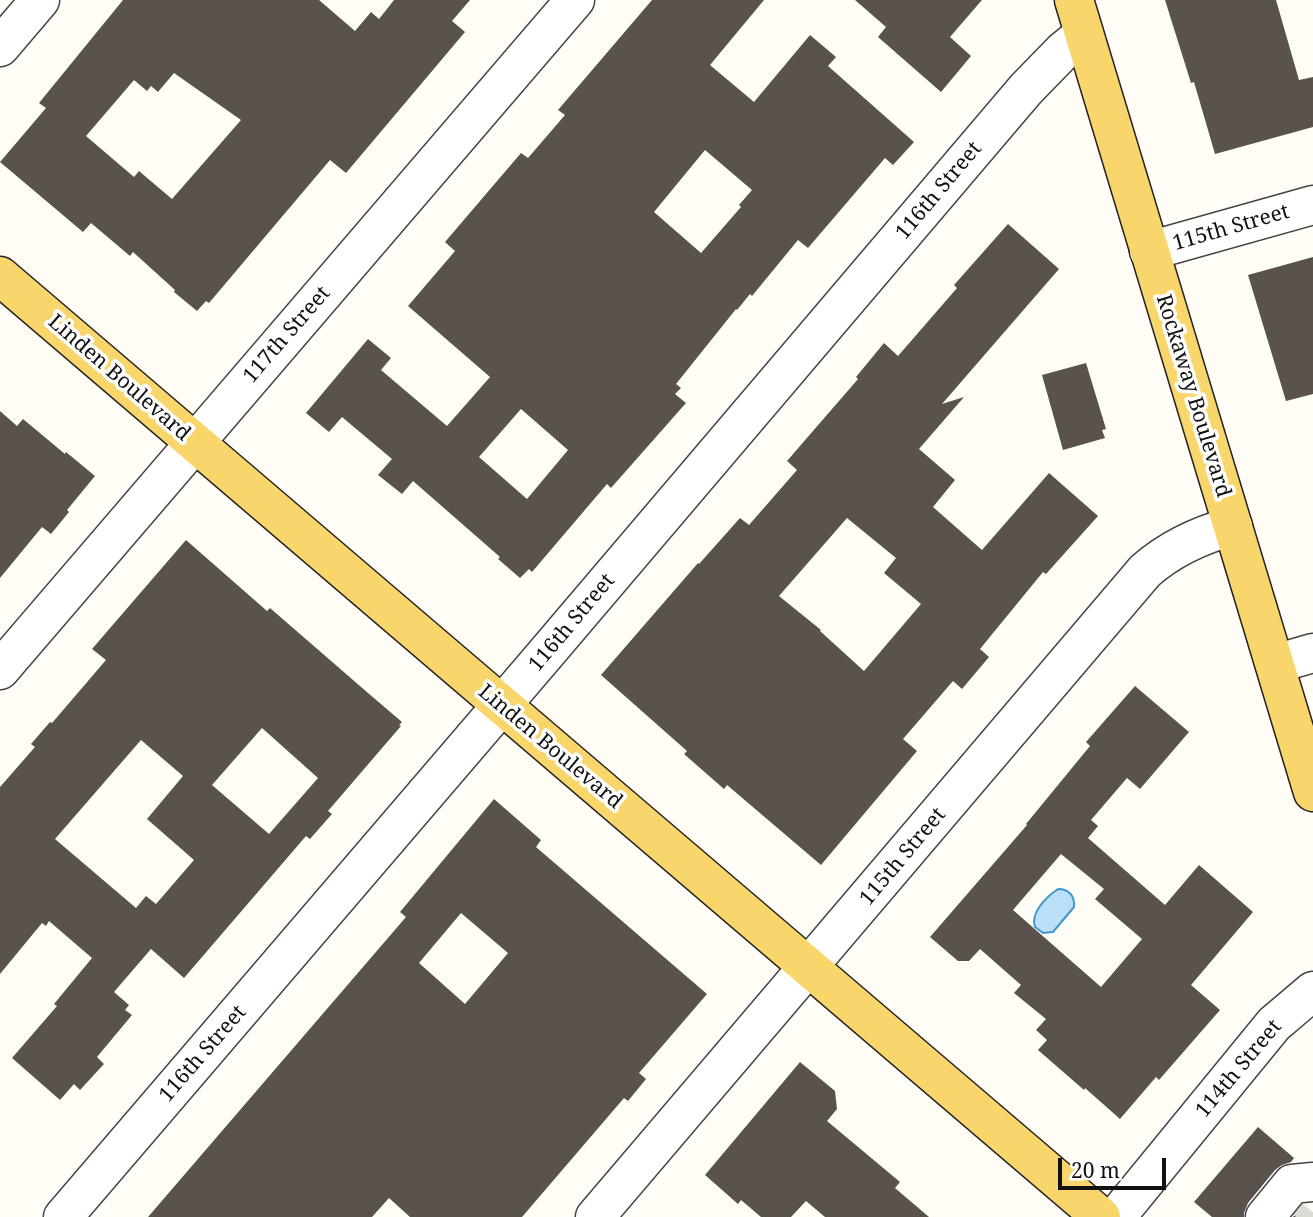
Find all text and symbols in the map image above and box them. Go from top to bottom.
street label: 116th Street [891,137,987,245]
street label: 115th Street [1170,199,1292,257]
street label: 117th Street [238,281,336,389]
street label: Rockaway Boulevard [1150,291,1236,501]
street label: Linden Boulevard [43,309,195,447]
street label: 116th Street [524,569,620,677]
street label: Linden Boulevard [473,679,627,815]
street label: 115th Street [855,803,951,911]
street label: 116th Street [154,1000,252,1108]
street label: 114th Street [1191,1015,1287,1123]
scale bar [1061,1144,1170,1188]
text: 20 m [1071,1156,1120,1184]

